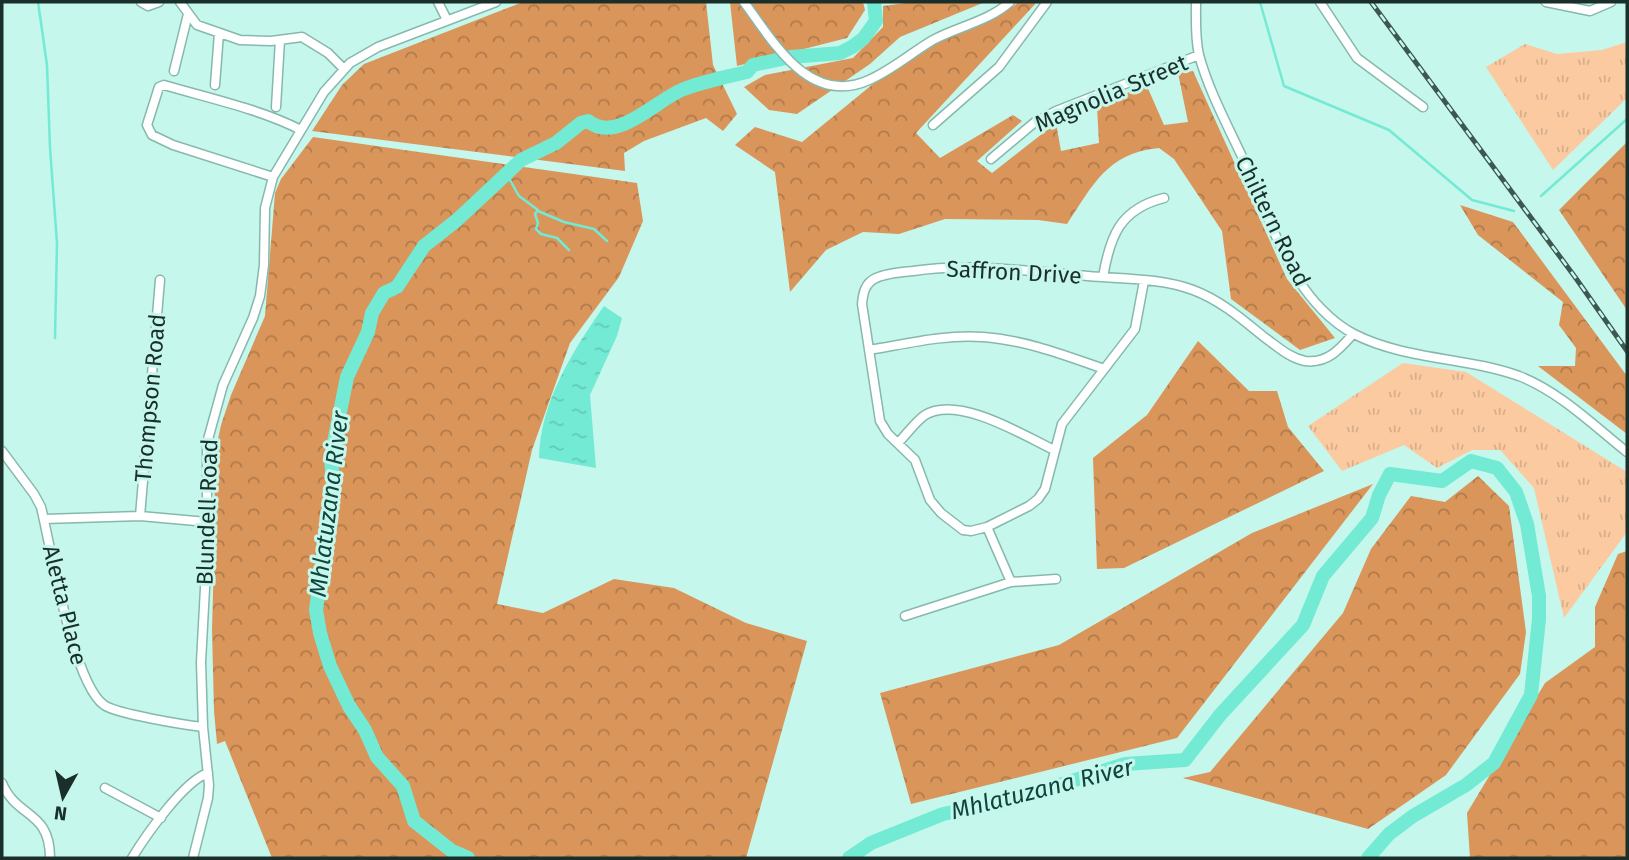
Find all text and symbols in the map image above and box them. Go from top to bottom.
street label: Magnolia Street [1030,48,1192,138]
street label: Chiltern Road [1229,151,1317,291]
street label: Saffron Drive [946,254,1082,290]
street label: Thompson Road [129,313,171,483]
water label: Mhlatuzana River [304,409,354,599]
street label: Blundell Road [190,438,224,586]
street label: Aletta Place [37,542,93,668]
water label: Mhlatuzana River [948,753,1137,825]
north arrow [28,762,98,832]
text: N [53,801,69,826]

